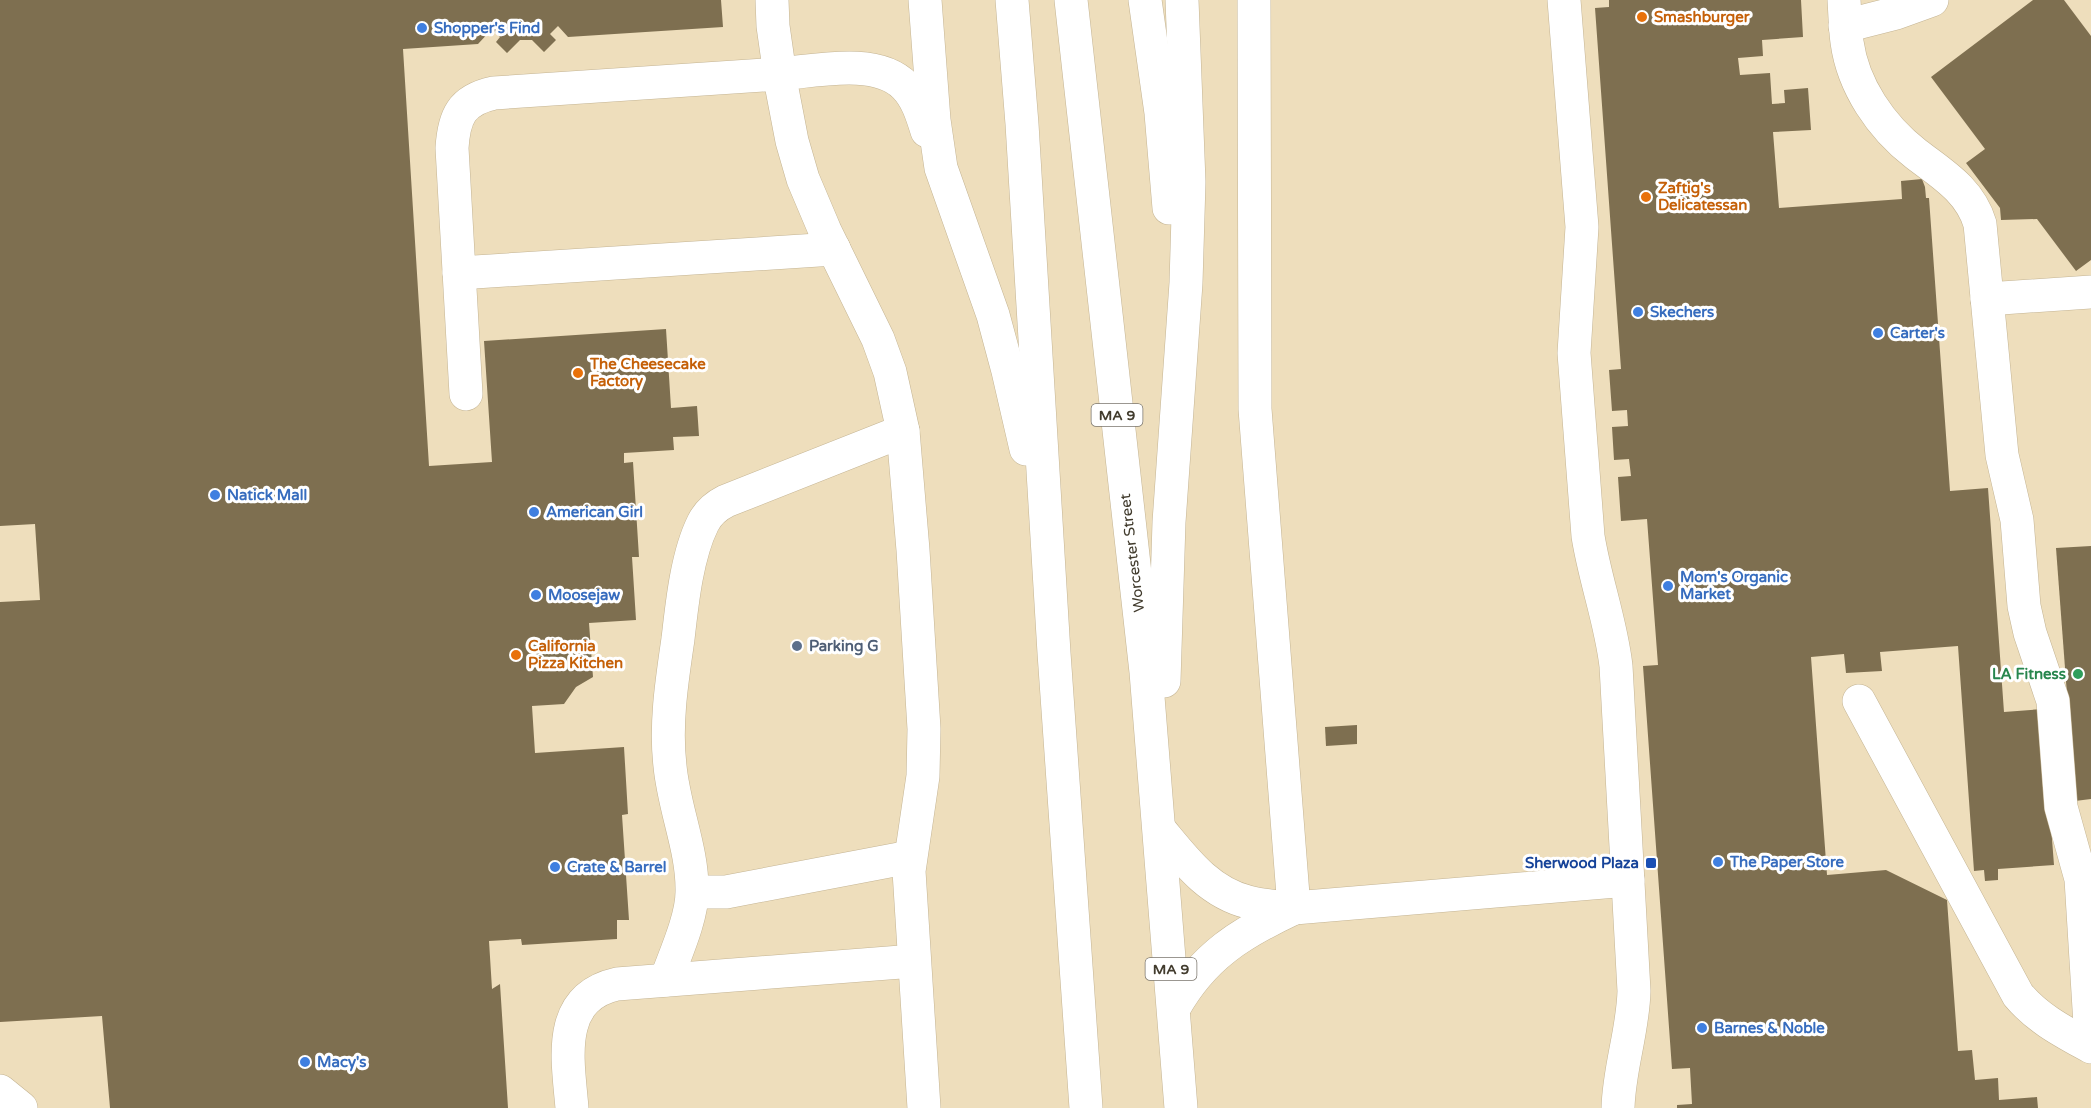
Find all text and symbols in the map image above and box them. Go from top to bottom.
place label: Smashburger [1654,8,1750,27]
marker: Smashburger [1635,10,1649,24]
place label: Shopper's Find [434,19,540,38]
marker: Shopper's Find [415,21,429,35]
place label: Zaftig's Delicatessan [1658,179,1747,214]
marker: Zaftig's Delicatessan [1639,190,1653,204]
place label: Skechers [1650,303,1714,321]
marker: Skechers [1631,305,1645,319]
place label: Carter's [1890,324,1945,342]
marker: Carter's [1871,326,1885,340]
place label: The Cheesecake Factory [589,355,706,391]
marker: The Cheesecake Factory [571,366,585,380]
road number: MA 9 [1092,404,1142,426]
place label: Natick Mall [227,486,307,504]
marker: Natick Mall [208,488,222,502]
street label: Worcester Street [1116,492,1148,613]
place label: American Girl [546,503,643,521]
marker: American Girl [527,505,541,519]
place label: Mom's Organic Market [1680,568,1788,603]
marker: Mom's Organic Market [1661,579,1675,593]
place label: Moosejaw [548,586,620,605]
marker: Moosejaw [529,588,543,602]
place label: California Pizza Kitchen [528,637,623,672]
place label: Parking G [809,637,879,656]
marker: Parking G [790,639,804,653]
marker: California Pizza Kitchen [509,648,523,662]
place label: LA Fitness [1992,665,2066,683]
marker: LA Fitness [2071,667,2085,681]
place label: The Paper Store [1729,853,1844,872]
place label: Sherwood Plaza [1525,854,1639,872]
marker: The Paper Store [1711,855,1725,869]
marker: Sherwood Plaza [1644,856,1658,870]
place label: Crate & Barrel [567,858,667,876]
marker: Crate & Barrel [548,860,562,874]
road number: MA 9 [1146,958,1196,980]
place label: Barnes & Noble [1714,1019,1825,1037]
marker: Barnes & Noble [1695,1021,1709,1035]
place label: Macy's [317,1053,367,1072]
marker: Macy's [298,1055,312,1069]

